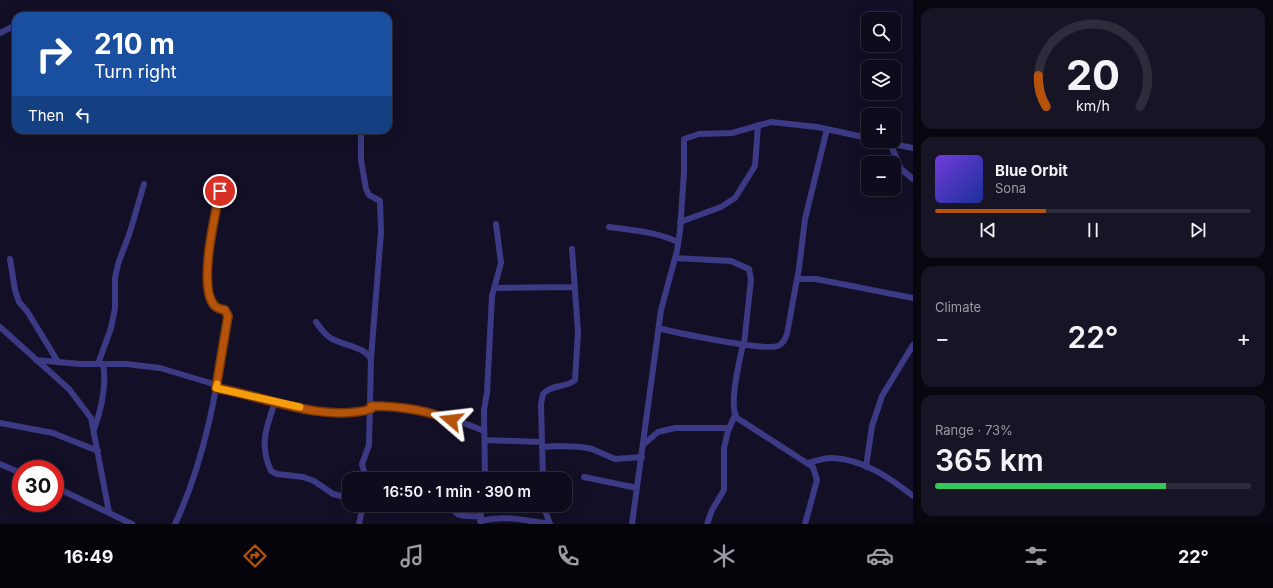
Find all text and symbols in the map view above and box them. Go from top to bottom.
map controls [861,12,901,196]
button: search [861,12,901,52]
text: 210 m [94,27,175,61]
icon: right [28,28,80,80]
text: 20 [1066,49,1120,99]
button: layers [861,60,901,100]
text: Turn right [94,61,177,82]
text: km/h [1076,96,1110,113]
icon: left [72,104,94,126]
text: Then [28,106,64,125]
button: + [861,108,901,148]
button: − [861,156,901,196]
text: Blue Orbit [995,161,1068,180]
pin [203,174,237,208]
icon: arrive [209,180,231,202]
text: Sona [995,180,1026,196]
icon: previous [977,219,999,241]
icon: pause [1082,219,1104,241]
icon: next [1187,219,1209,241]
text: Climate [935,299,981,315]
text: 22° [1067,319,1119,355]
text: − [935,325,950,351]
text: + [1236,325,1251,351]
position arrow [430,399,472,441]
text: Range · 73% [935,422,1013,438]
text: 365 km [935,442,1044,478]
speed limit sign: 30 [12,460,64,512]
text: 16:50 · 1 min · 390 m [383,482,531,501]
icon: directions [241,542,269,570]
icon: music [398,542,426,570]
icon: phone [554,542,582,570]
icon: climate [710,542,738,570]
icon: car [866,542,894,570]
icon: filters [1022,542,1050,570]
text: 16:49 [64,546,113,567]
text: 22° [1178,546,1209,567]

